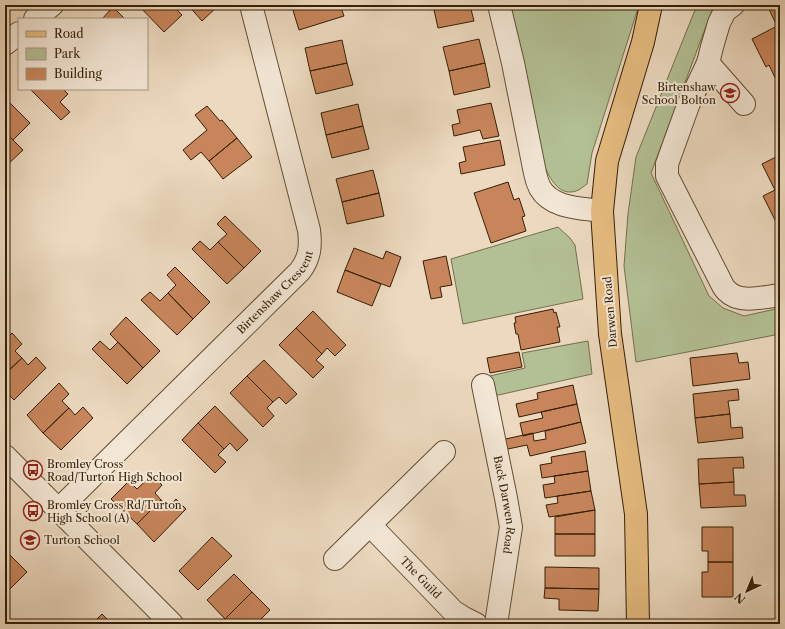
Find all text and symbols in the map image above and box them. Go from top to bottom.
legend [18,18,148,90]
text: Road [54,26,84,41]
text: Park [54,46,81,61]
text: Building [54,66,102,81]
place label: Birtenshaw School Bolton [642,80,717,107]
school or university icon: Birtenshaw School Bolton [719,82,741,104]
street label: Birtenshaw Crescent [234,250,316,337]
street label: Darwen Road [600,276,620,348]
street label: Back Darwen Road [491,454,518,555]
place label: Bromley Cross Road/Turton High School [47,457,183,484]
bus stop icon: Bromley Cross Road/Turton High School [22,459,44,481]
place label: Bromley Cross Rd/Turton High School (A) [47,498,182,525]
bus stop icon: Bromley Cross Rd/Turton High School (A) [22,500,44,522]
school or university icon: Turton School [19,529,41,551]
place label: Turton School [44,533,120,547]
street label: The Guild [397,554,444,602]
north arrow [727,571,767,611]
text: N [731,590,748,607]

